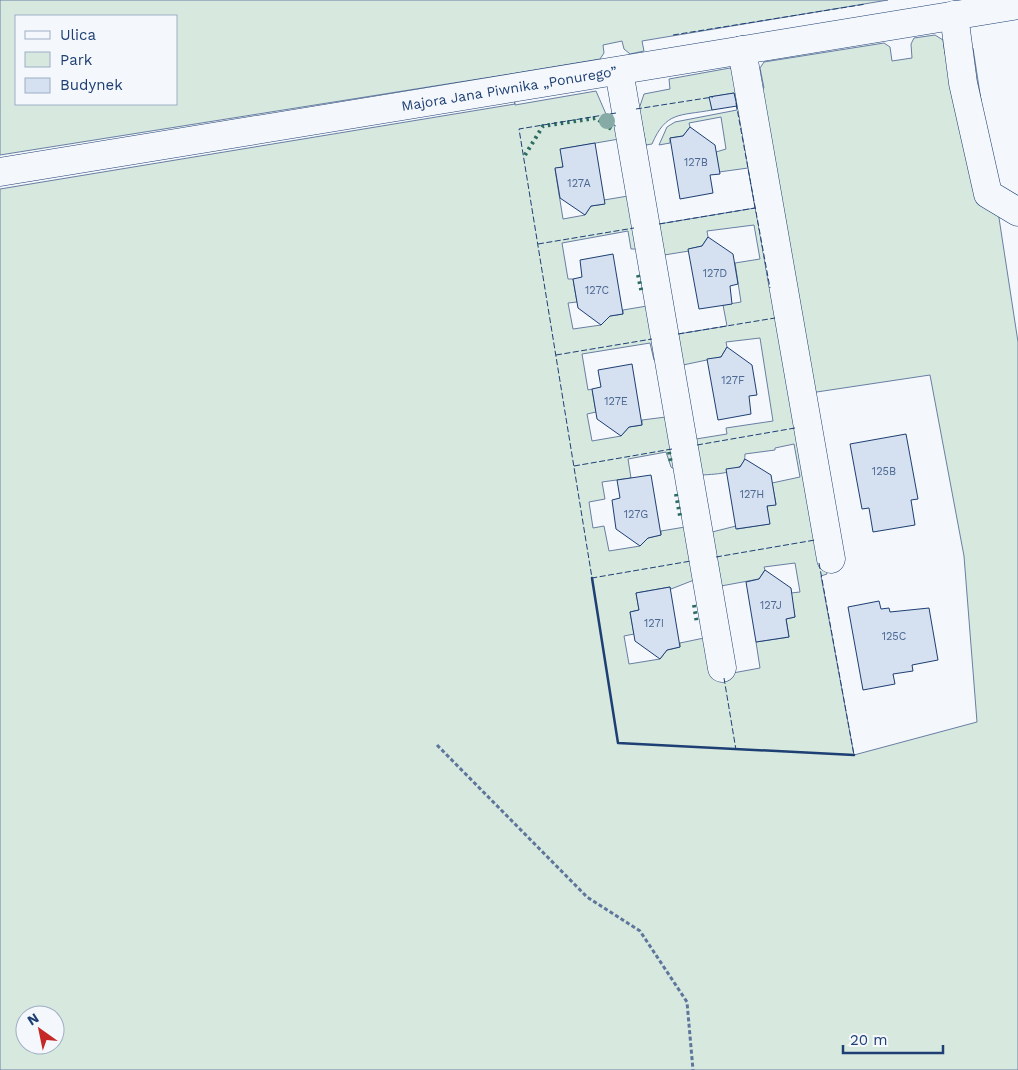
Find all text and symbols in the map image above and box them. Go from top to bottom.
legend [15,15,178,105]
text: Ulica [60,26,97,44]
text: Park [60,51,93,69]
street label: Majora Jana Piwnika „Ponurego” [400,63,618,114]
text: Budynek [60,76,123,94]
house number: 127B [684,156,708,169]
house number: 127A [567,177,591,190]
house number: 127D [703,267,727,280]
house number: 127C [585,284,609,297]
house number: 127F [721,374,745,387]
house number: 127E [604,395,628,408]
house number: 125B [872,465,896,478]
house number: 127H [740,488,764,501]
house number: 127G [624,508,648,521]
house number: 127J [760,599,782,612]
house number: 127I [644,617,664,630]
house number: 125C [882,630,907,643]
north arrow [15,1005,65,1055]
text: N [24,1010,42,1029]
scale bar [843,1022,943,1054]
text: 20 m [850,1031,888,1049]

